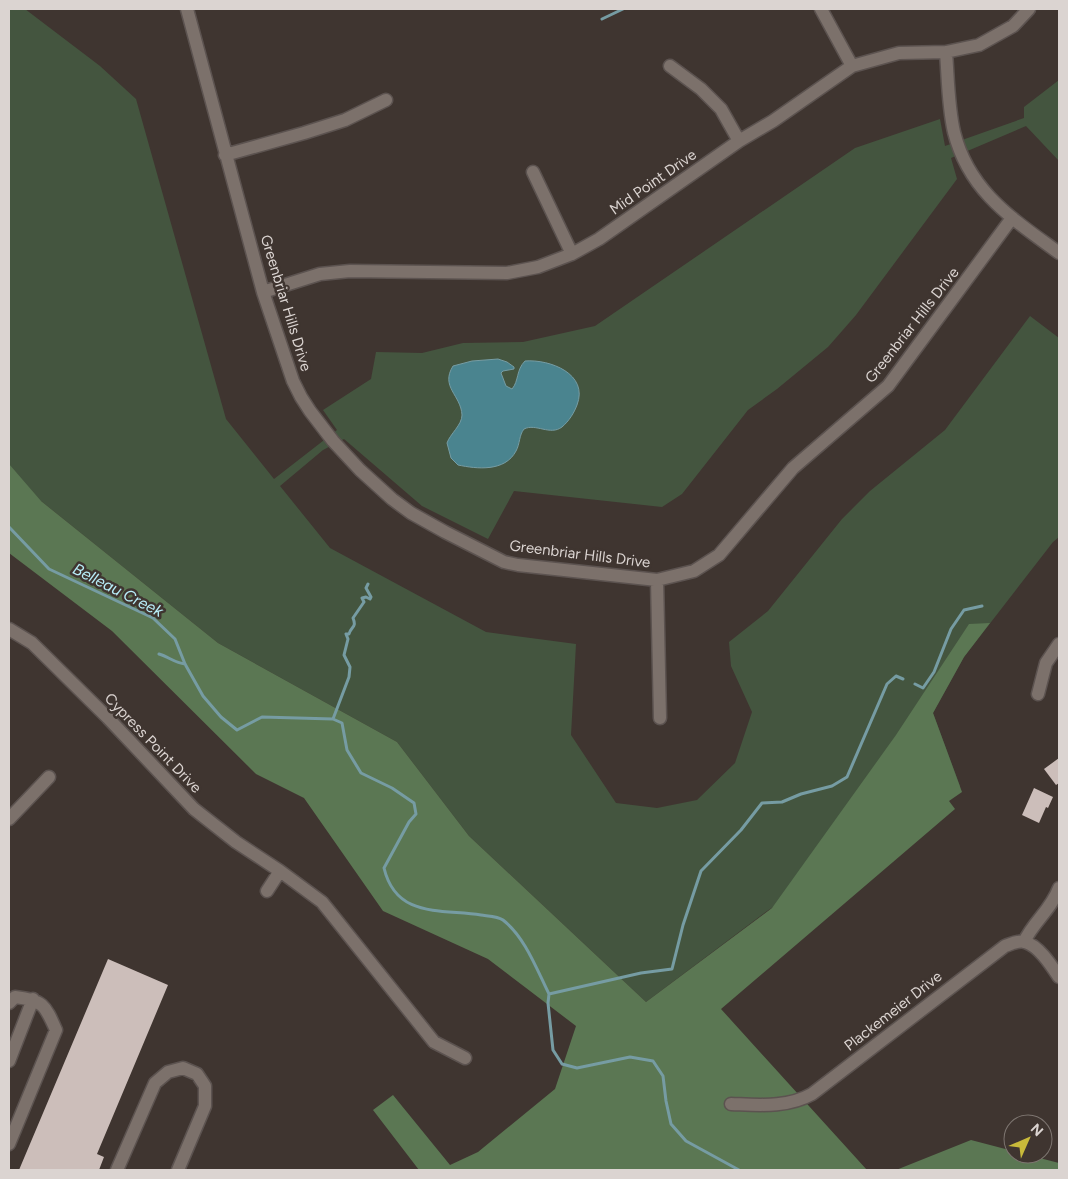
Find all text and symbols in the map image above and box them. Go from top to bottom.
street label: Mid Point Drive [606,145,700,219]
street label: Greenbriar Hills Drive [257,233,315,373]
street label: Greenbriar Hills Drive [861,264,963,386]
street label: Greenbriar Hills Drive [509,536,651,572]
water label: Belleau Creek [70,559,167,621]
street label: Cypress Point Drive [101,689,205,797]
street label: Plackemeier Drive [841,967,945,1055]
north arrow [1003,1114,1053,1164]
text: N [1027,1120,1047,1140]

